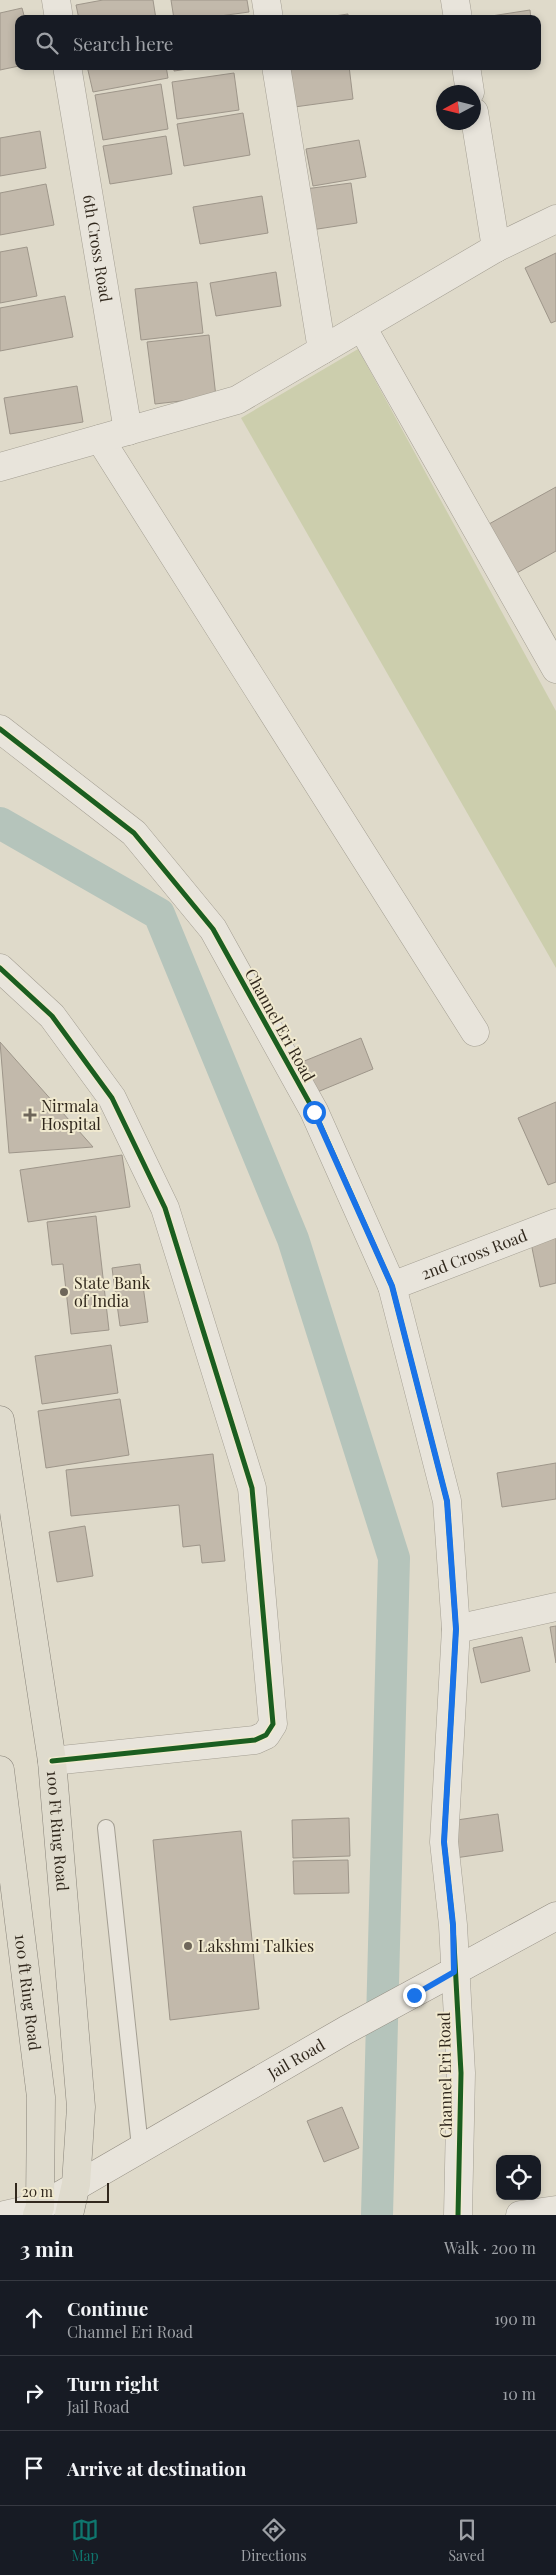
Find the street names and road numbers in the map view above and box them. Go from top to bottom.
street label: 6th Cross Road [79,193,117,304]
street label: Channel Eri Road [241,965,320,1085]
street label: 2nd Cross Road [418,1224,530,1284]
street label: 100 Ft Ring Road [43,1770,74,1892]
street label: 100 ft Ring Road [11,1933,46,2052]
street label: Channel Eri Road [433,2012,456,2138]
street label: Jail Road [263,2034,328,2084]

